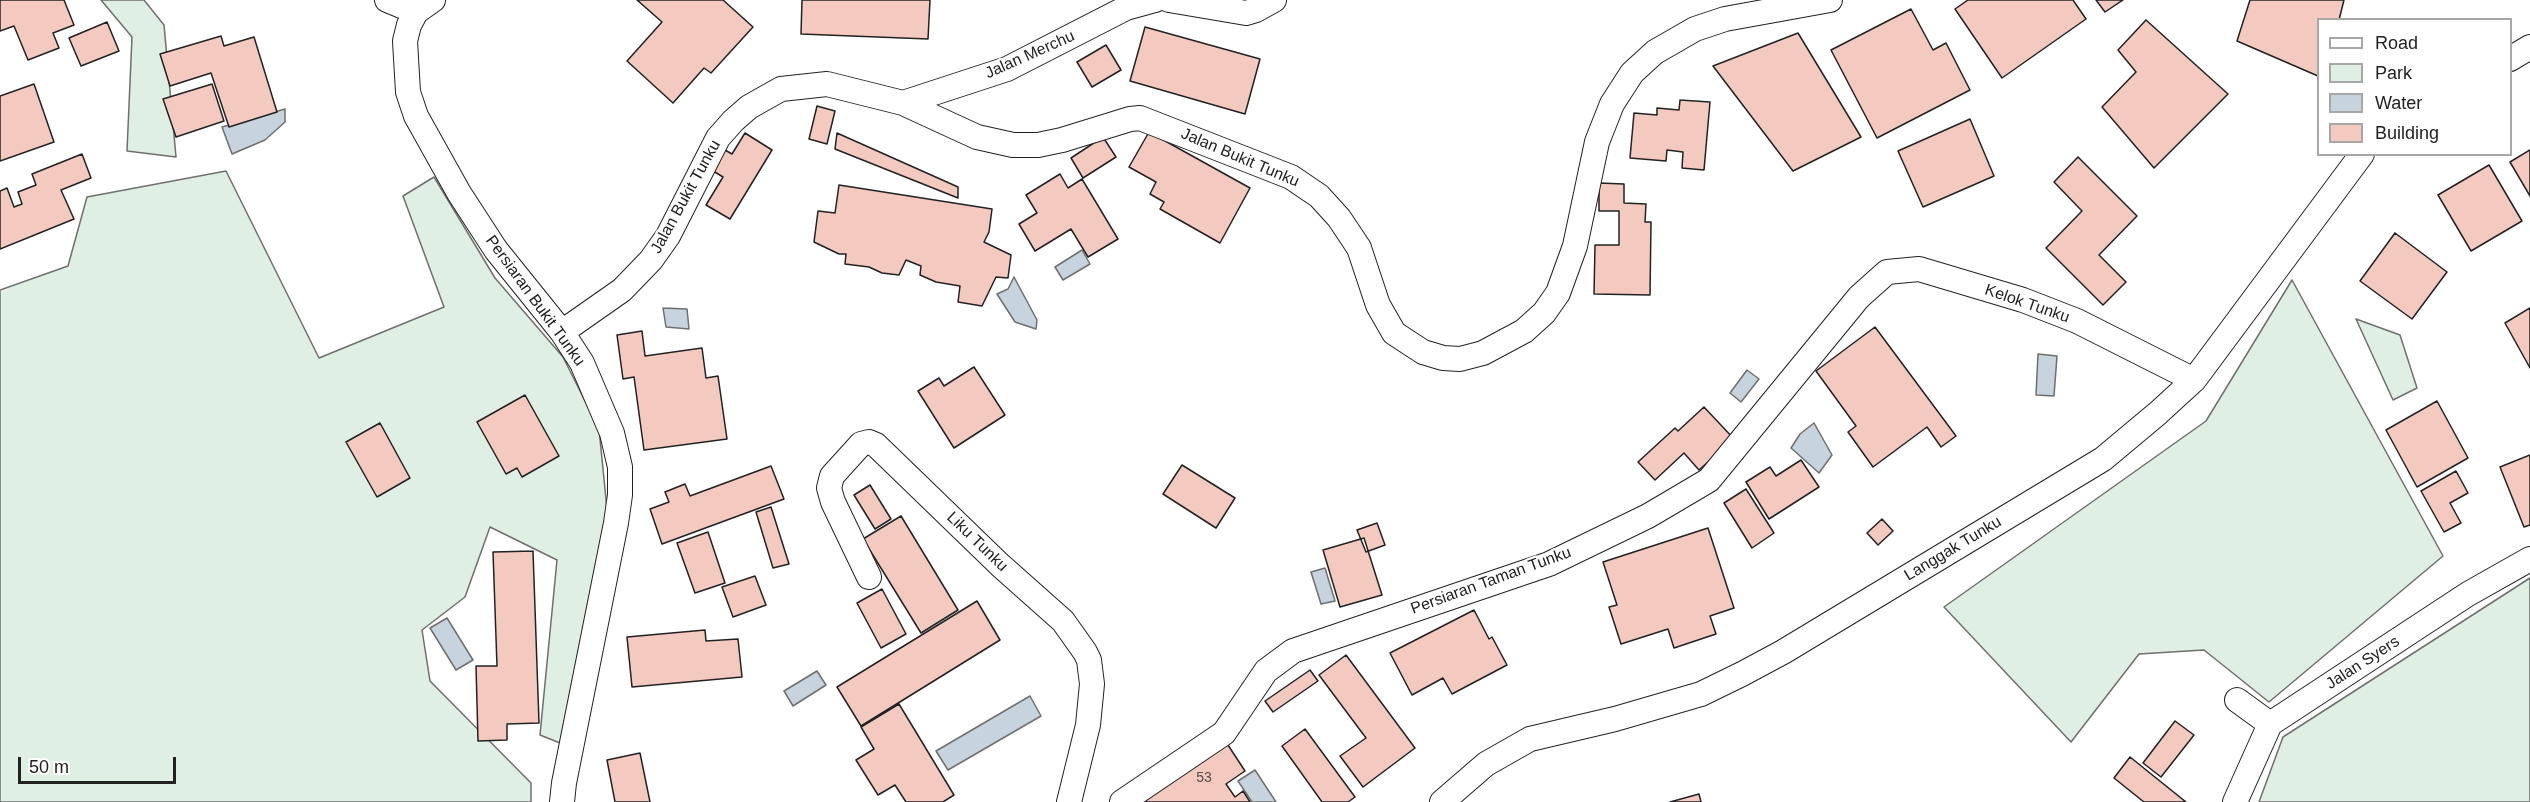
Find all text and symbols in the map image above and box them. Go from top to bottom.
legend [2317,18,2512,156]
street label: Jalan Merchu [982,27,1078,83]
text: Road [2375,33,2418,53]
text: Park [2375,63,2412,83]
text: Water [2375,93,2422,113]
text: Building [2375,123,2439,143]
street label: Jalan Bukit Tunku [1178,124,1302,192]
street label: Jalan Bukit Tunku [647,137,725,257]
street label: Persiaran Bukit Tunku [481,232,589,370]
street label: Kelok Tunku [1982,281,2072,327]
street label: Liku Tunku [942,508,1012,576]
street label: Langgak Tunku [1901,513,2005,585]
street label: Persiaran Taman Tunku [1408,543,1574,619]
street label: Jalan Syers [2323,632,2403,694]
scale bar [21,745,178,783]
text: 50 m [29,757,69,777]
house number: 53 [1196,770,1212,786]

